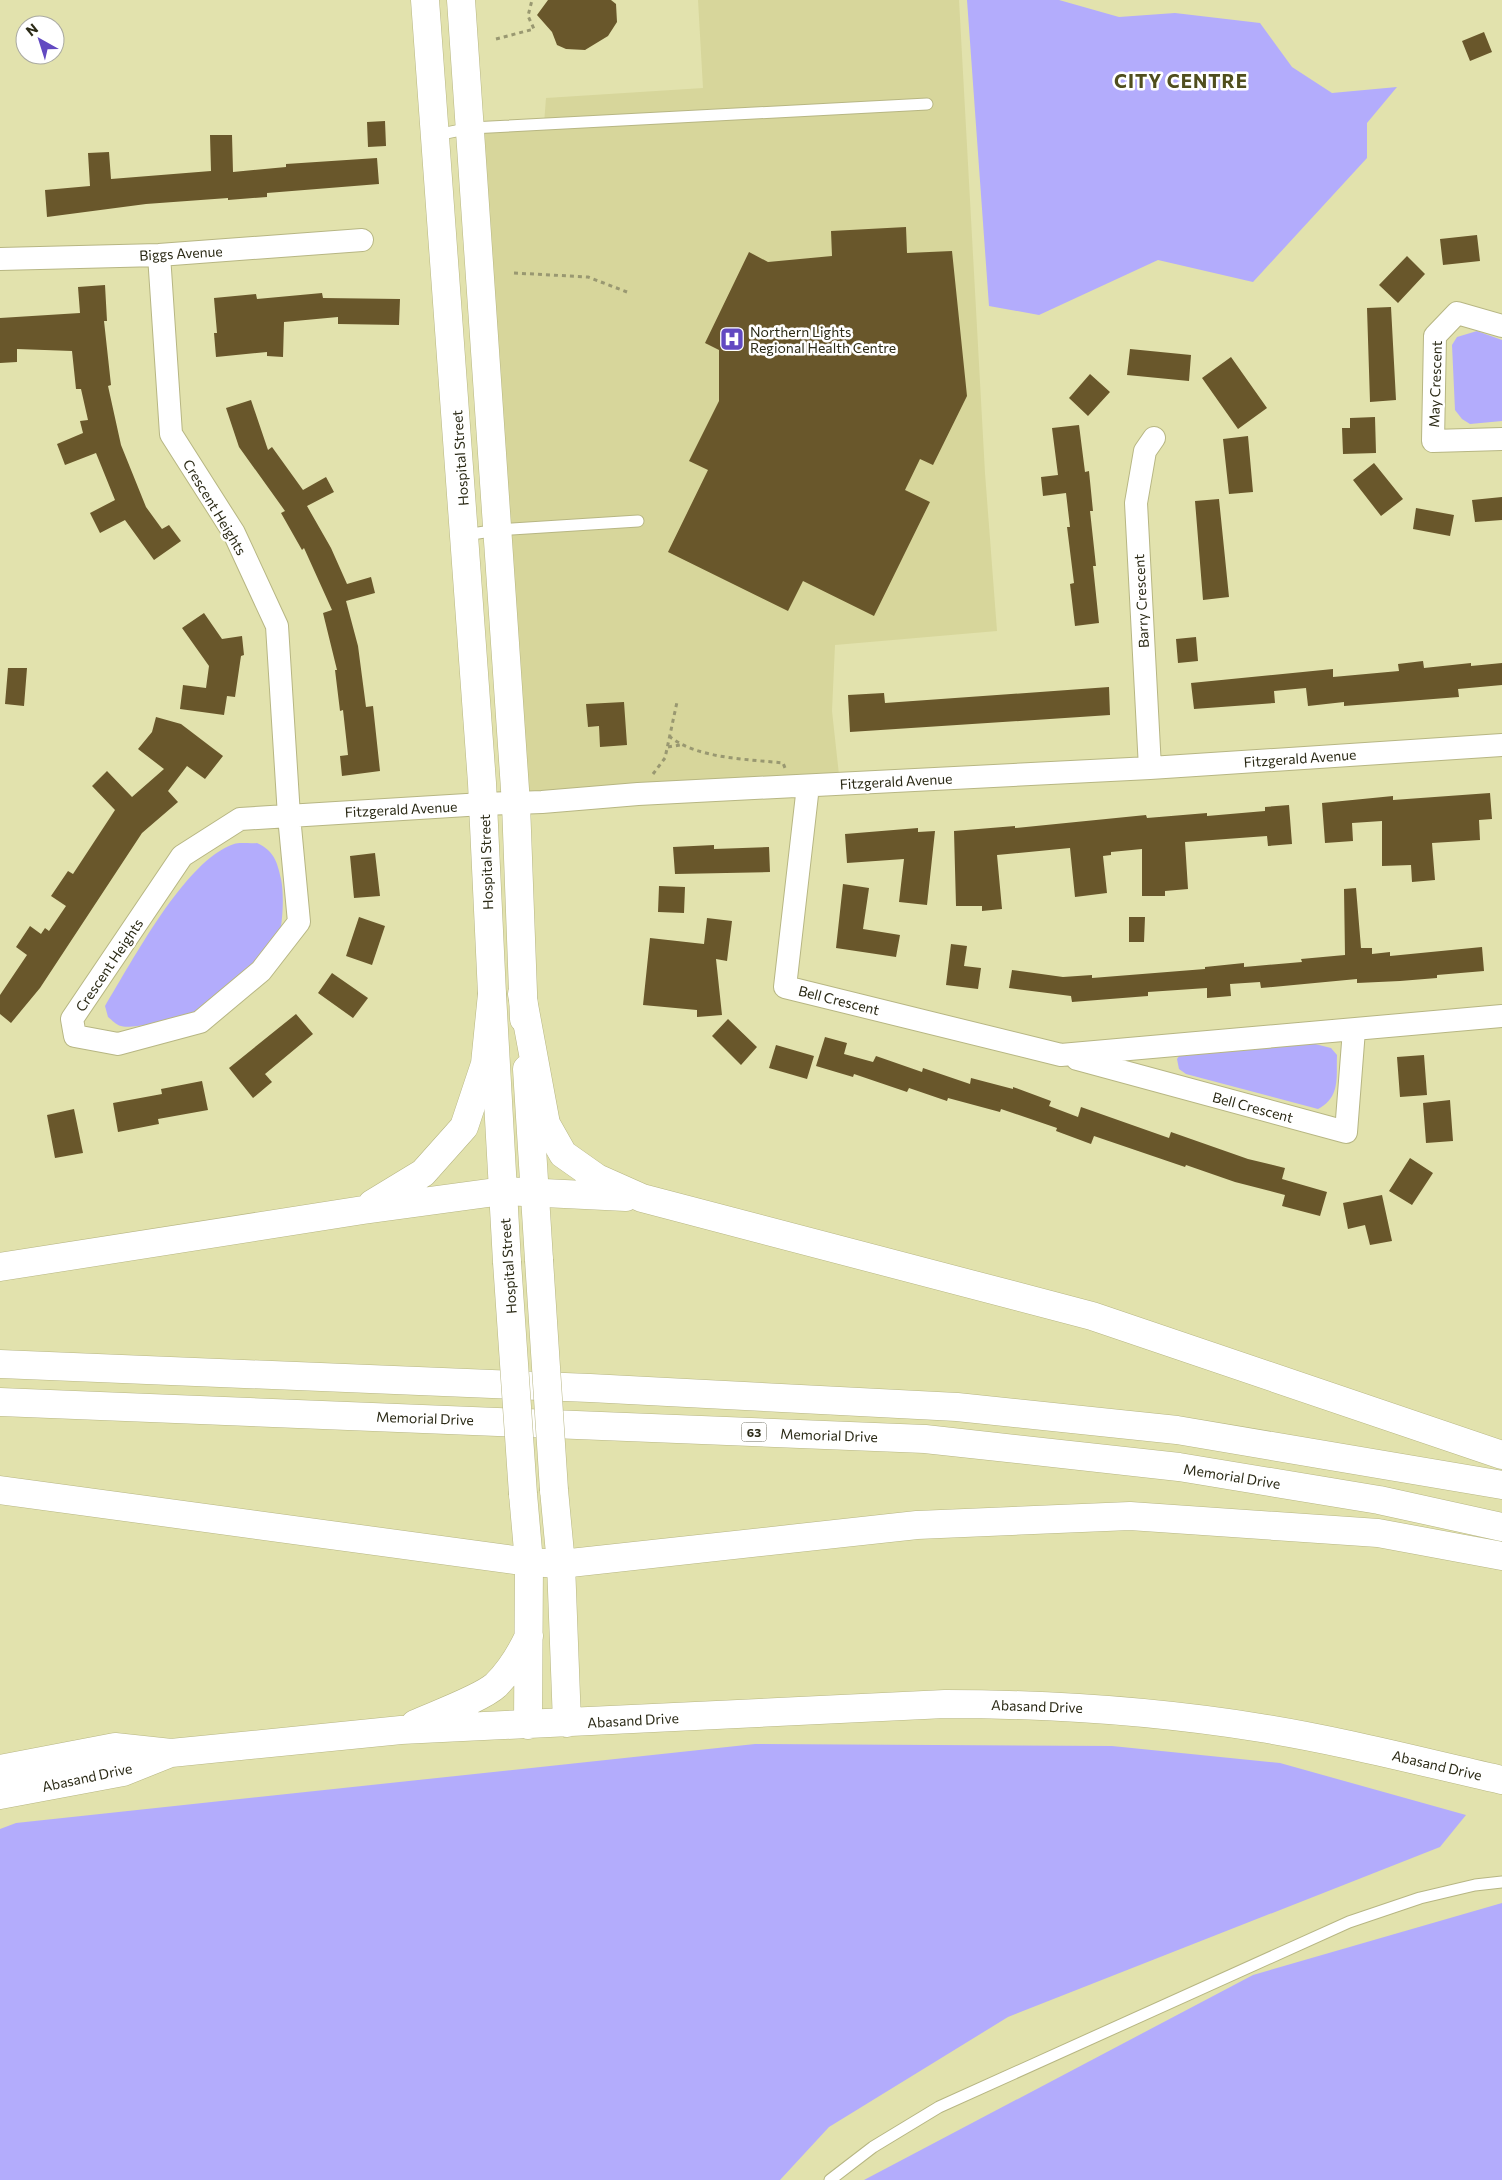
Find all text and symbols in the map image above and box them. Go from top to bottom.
north arrow [15,15,65,65]
text: N [22,20,41,39]
district label: CITY CENTRE [1114,69,1248,92]
street label: Biggs Avenue [139,242,223,264]
place label: Northern Lights Regional Health Centre [750,323,896,356]
hospital icon: Northern Lights Regional Health Centre [719,326,745,352]
street label: May Crescent [1425,340,1445,428]
street label: Hospital Street [448,409,472,506]
street label: Crescent Heights [180,456,250,558]
street label: Barry Crescent [1130,553,1152,649]
street label: Fitzgerald Avenue [1243,746,1357,770]
street label: Fitzgerald Avenue [839,770,953,792]
street label: Fitzgerald Avenue [344,798,458,820]
street label: Hospital Street [476,814,496,910]
street label: Crescent Heights [72,915,146,1015]
street label: Bell Crescent [797,982,882,1018]
street label: Bell Crescent [1211,1088,1296,1126]
street label: Hospital Street [496,1217,520,1314]
street label: Memorial Drive [376,1408,474,1428]
road number: 63 [742,1422,766,1441]
street label: Memorial Drive [780,1425,878,1445]
street label: Memorial Drive [1182,1460,1282,1492]
street label: Abasand Drive [991,1696,1083,1716]
street label: Abasand Drive [587,1709,679,1731]
street label: Abasand Drive [1390,1746,1484,1784]
street label: Abasand Drive [40,1759,134,1795]

